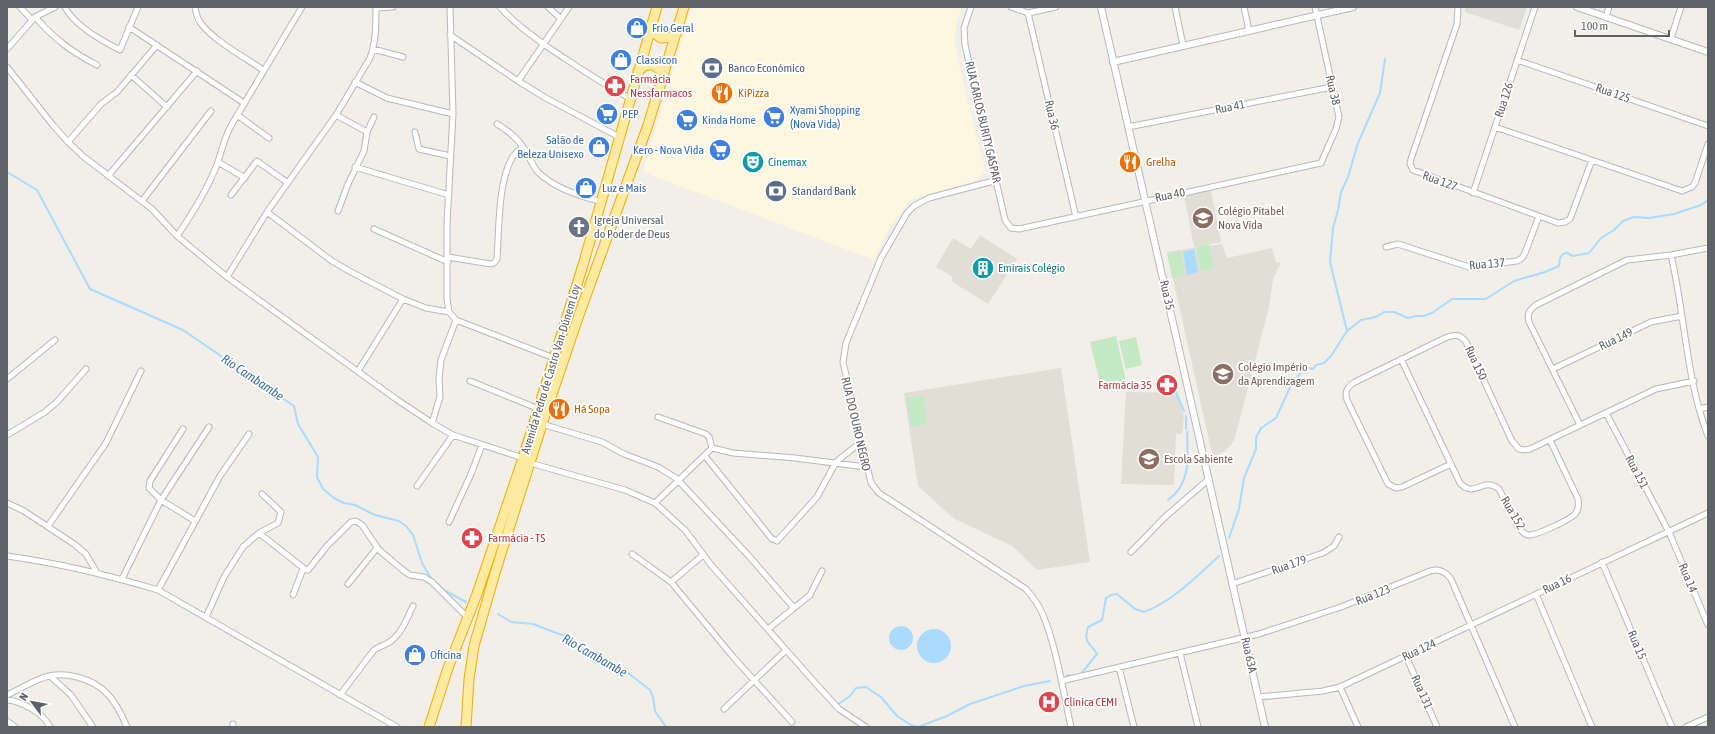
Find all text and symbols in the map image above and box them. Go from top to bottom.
scale bar [1575,12,1669,38]
shop icon: Frio Geral [624,15,650,41]
text: 100 m [1581,19,1608,33]
place label: Frio Geral [652,21,695,35]
shop icon: Classicon [608,47,634,73]
place label: Classicon [636,53,677,67]
bank icon: Banco Económico [699,55,725,81]
street label: RUA CARLOS BURITY GASPAR [962,60,1004,184]
place label: Banco Económico [728,61,805,75]
place label: Farmácia Nessfarmacos [630,72,692,100]
pharmacy icon: Farmácia Nessfarmacos [602,73,628,99]
street label: Rua 38 [1323,74,1343,107]
restaurant icon: KiPizza [709,80,735,106]
street label: Rua 126 [1492,80,1516,119]
street label: Rua 125 [1594,81,1632,105]
place label: KiPizza [738,86,769,100]
street label: Rua 41 [1214,97,1247,117]
street label: Rua 36 [1042,99,1062,132]
supermarket icon: PEP [594,101,620,127]
place label: Xyami Shopping (Nova Vida) [790,103,861,131]
supermarket icon: Xyami Shopping (Nova Vida) [761,104,787,130]
place label: PEP [622,107,639,121]
supermarket icon: Kinda Home [674,107,700,133]
place label: Kinda Home [702,113,756,127]
place label: Salão de Beleza Unisexo [517,133,584,161]
shop icon: Salão de Beleza Unisexo [586,134,612,160]
supermarket icon: Kero - Nova Vida [707,137,733,163]
place label: Kero - Nova Vida [633,143,704,157]
theatre icon: Cinemax [740,149,766,175]
restaurant icon: Grelha [1117,149,1143,175]
place label: Cinemax [768,155,807,169]
place label: Grelha [1146,155,1176,169]
street label: Rua 127 [1421,168,1460,194]
shop icon: Luz e Mais [573,175,599,201]
bank icon: Standard Bank [763,178,789,204]
place label: Luz e Mais [602,181,646,195]
place label: Standard Bank [792,184,857,198]
street label: Rua 40 [1154,185,1187,205]
place label: Colégio Pitabel Nova Vida [1218,204,1285,232]
school or university icon: Colégio Pitabel Nova Vida [1190,205,1216,231]
place label: Igreja Universal do Poder de Deus [594,213,670,241]
church icon: Igreja Universal do Poder de Deus [566,214,592,240]
building icon: Emirais Colégio [970,255,996,281]
street label: Rua 137 [1468,255,1506,273]
place label: Emirais Colégio [998,261,1066,275]
street label: Rua 35 [1157,279,1177,311]
street label: Avenida Pedro de Castro Van-Dúnem Loy [518,282,584,456]
street label: Rua 149 [1597,325,1636,353]
street label: Rua 150 [1462,344,1490,383]
water label: Rio Cambambe [219,351,287,404]
place label: Colégio Império da Aprendizagem [1238,360,1315,388]
school or university icon: Colégio Império da Aprendizagem [1210,361,1236,387]
pharmacy icon: Farmácia 35 [1154,372,1180,398]
street label: RUA DO OURO NEGRO [838,376,874,472]
place label: Farmácia 35 [1098,378,1152,392]
restaurant icon: Há Sopa [546,396,572,422]
place label: Há Sopa [574,402,610,416]
school or university icon: Escola Sabiente [1136,446,1162,472]
place label: Escola Sabiente [1164,452,1233,466]
street label: Rua 151 [1622,453,1652,491]
street label: Rua 152 [1498,494,1528,532]
pharmacy icon: Farmácia - TS [459,525,485,551]
place label: Farmácia - TS [488,531,545,545]
street label: Rua 179 [1270,552,1309,577]
street label: Rua 14 [1676,561,1701,595]
street label: Rua 16 [1540,571,1574,597]
street label: Rua 123 [1354,582,1392,608]
street label: Rua 15 [1625,628,1649,662]
water label: Rio Cambambe [560,631,630,680]
street label: Rua 63A [1238,636,1260,674]
street label: Rua 124 [1400,636,1439,664]
shop icon: Oficina [402,642,428,668]
place label: Oficina [430,648,462,662]
street label: Rua 131 [1408,673,1436,712]
north arrow [12,682,52,722]
hospital icon: Clínica CEMI [1036,689,1062,715]
text: N [17,691,30,703]
place label: Clínica CEMI [1064,695,1117,709]

